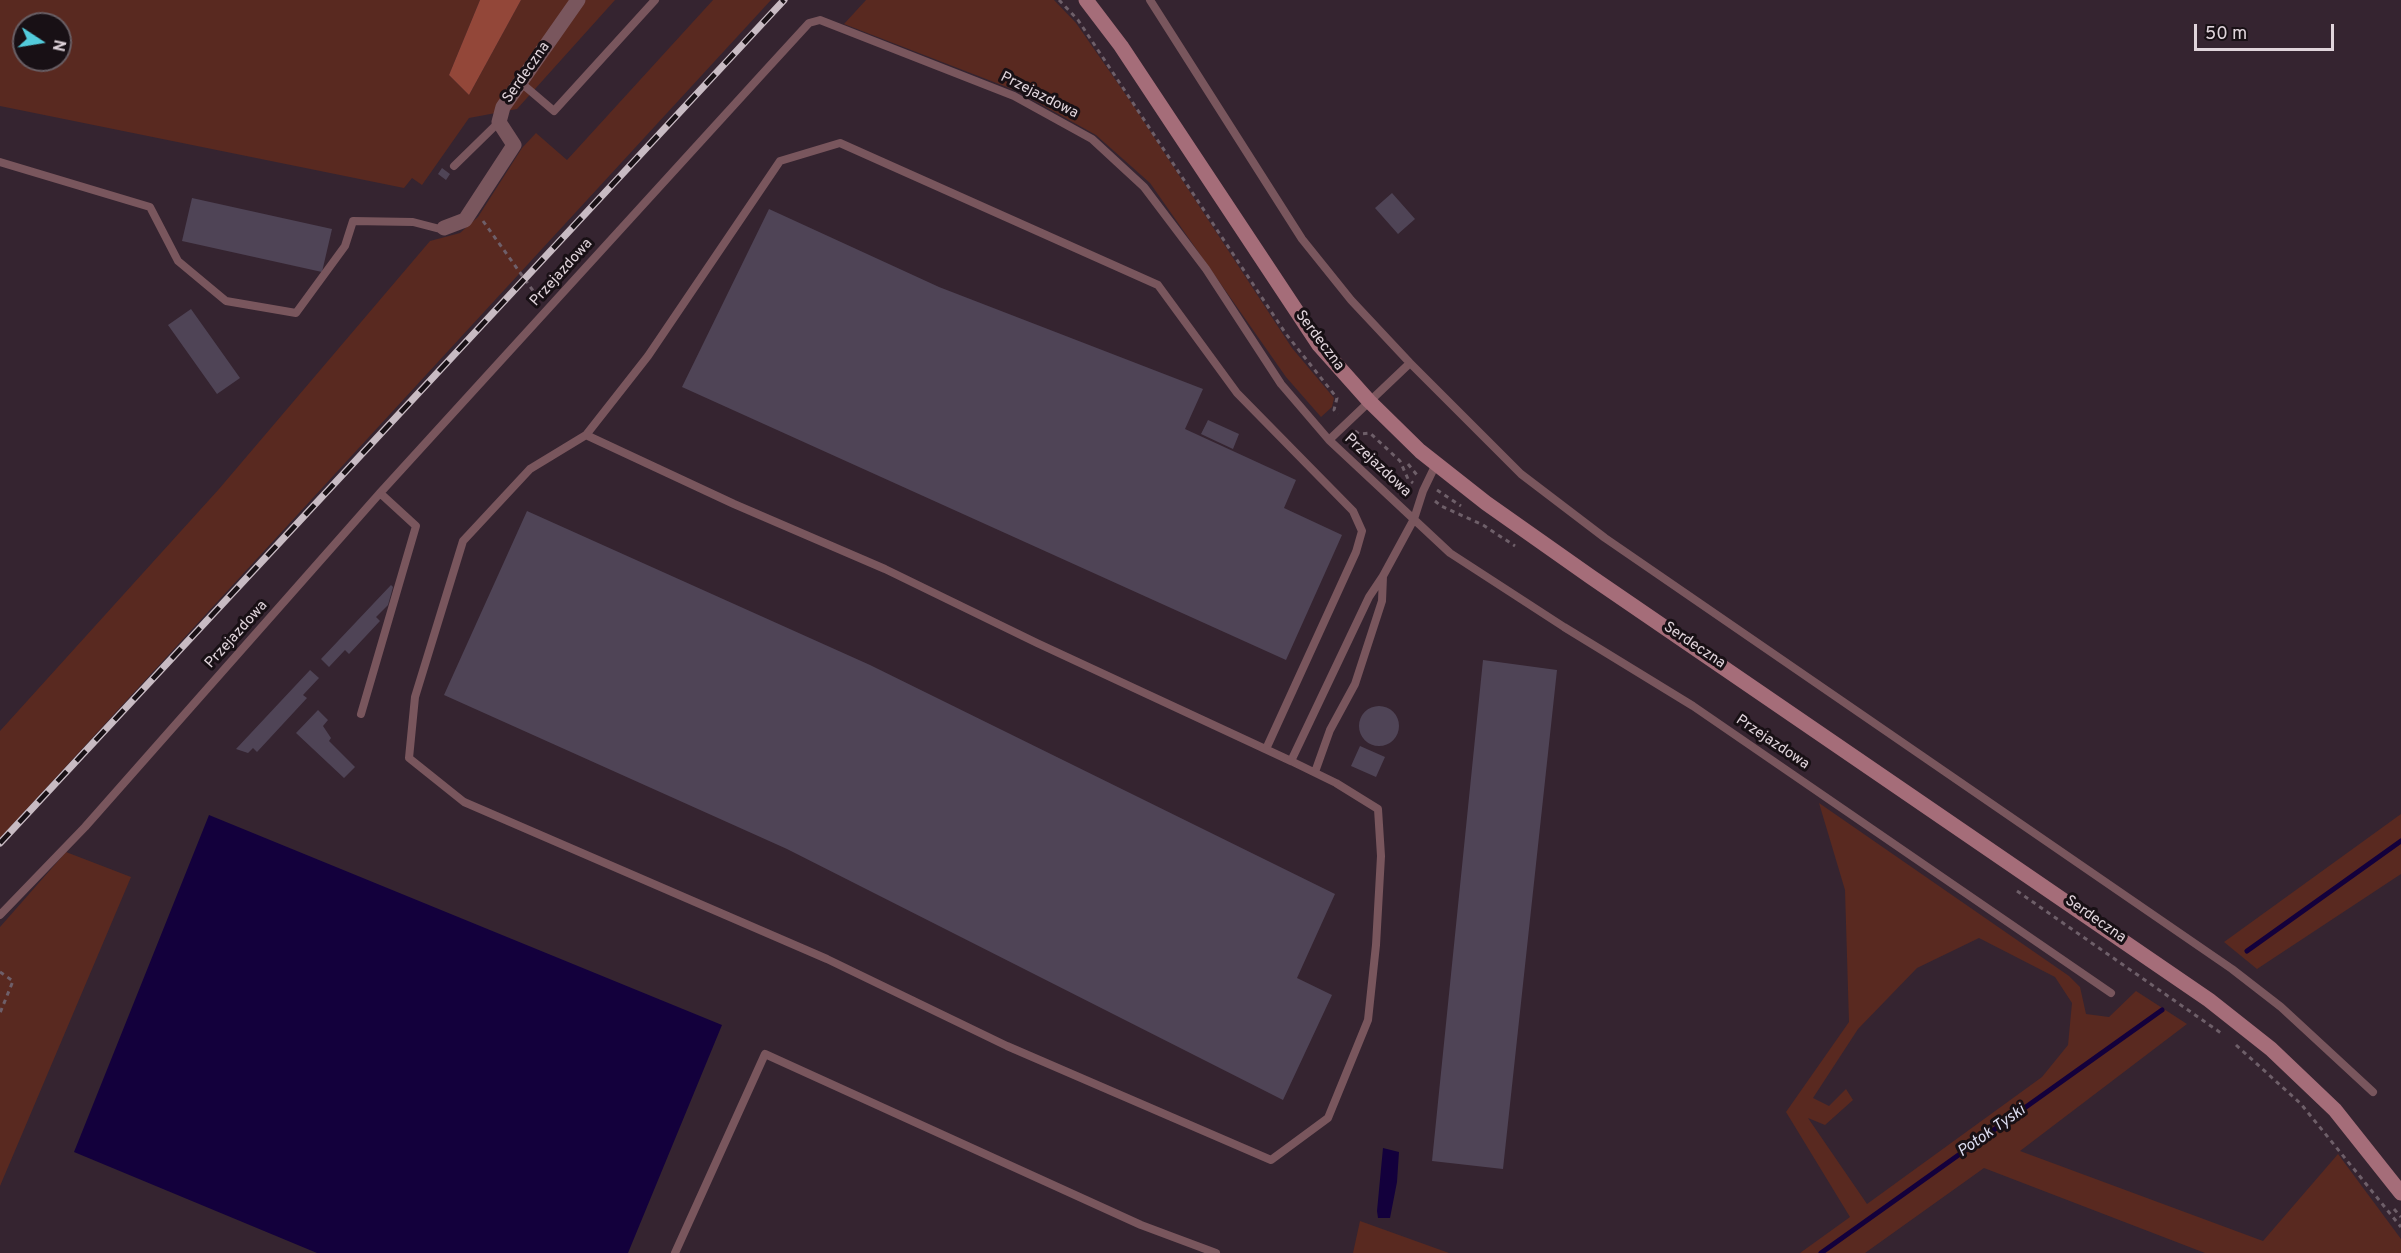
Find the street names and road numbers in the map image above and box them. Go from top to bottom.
street label: Serdeczna [499,39,555,107]
street label: Przejazdowa [997,69,1081,123]
street label: Przejazdowa [527,235,597,311]
street label: Serdeczna [1291,307,1347,375]
street label: Przejazdowa [1340,430,1414,502]
street label: Przejazdowa [202,597,272,673]
street label: Serdeczna [1660,619,1728,673]
street label: Przejazdowa [1732,712,1812,774]
street label: Serdeczna [2061,892,2129,948]

